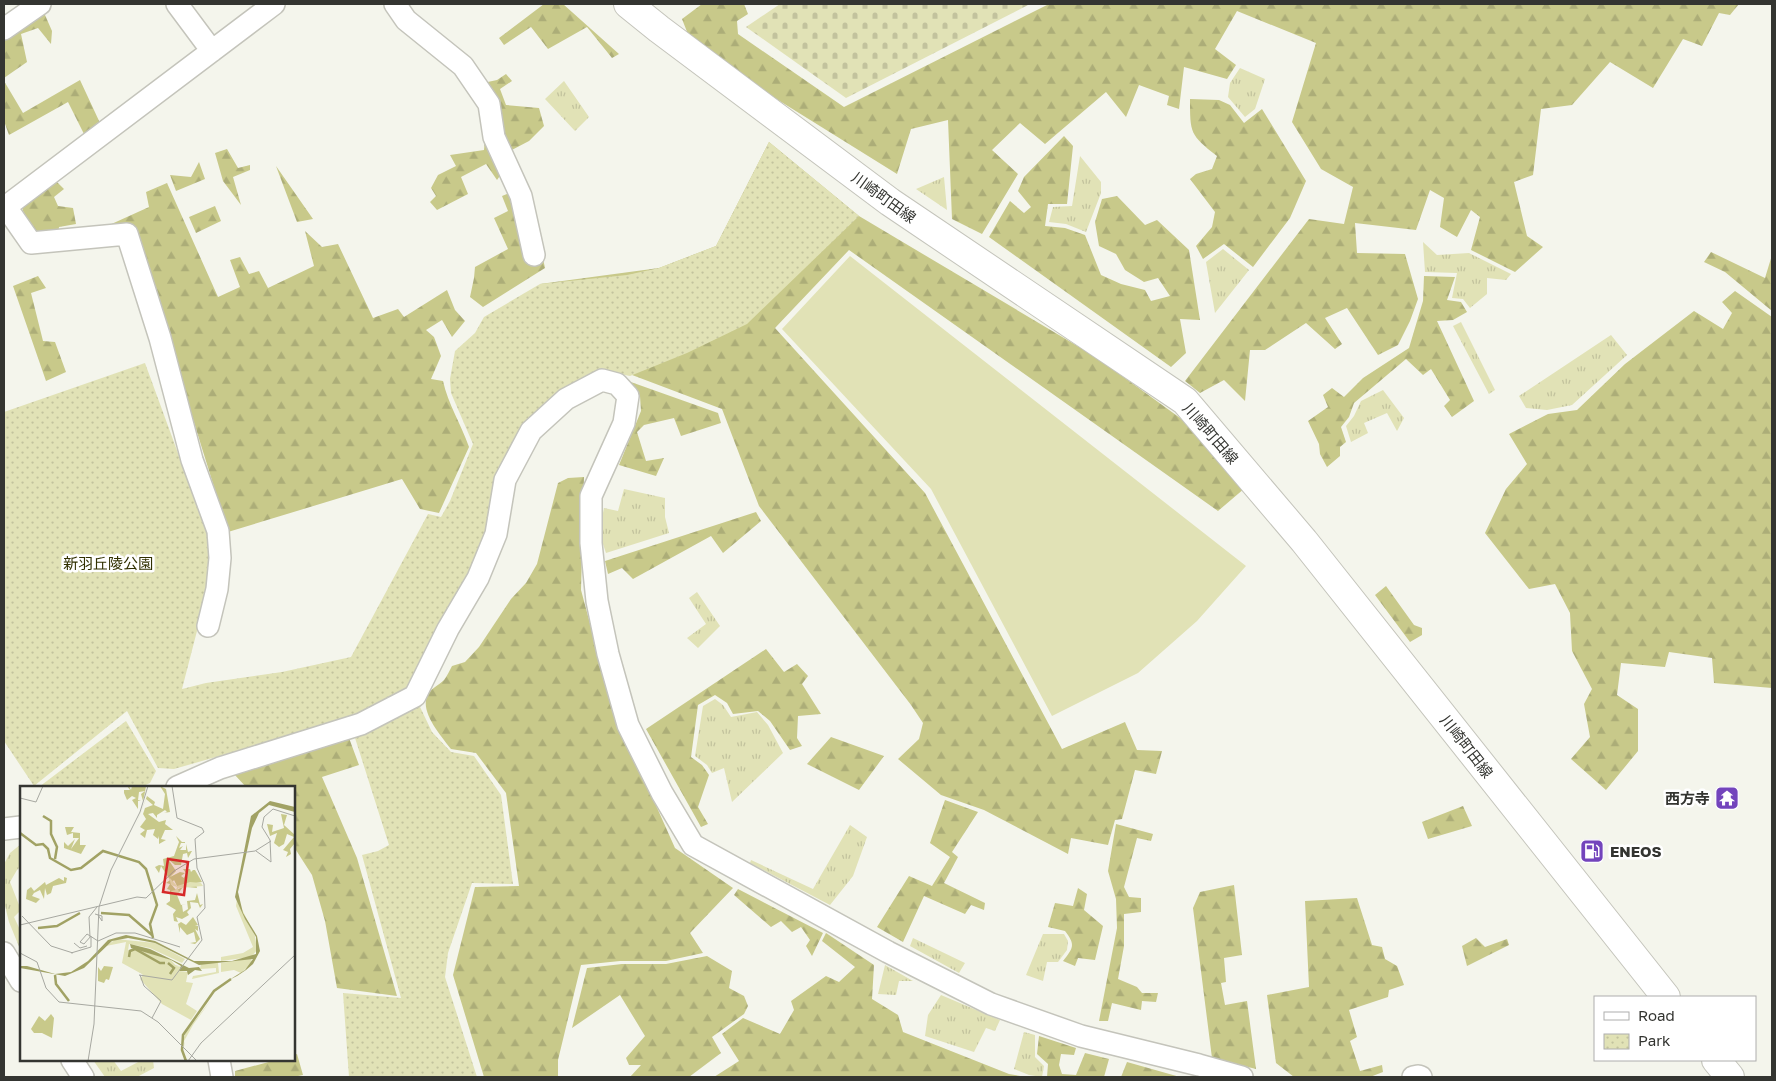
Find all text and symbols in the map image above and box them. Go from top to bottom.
street label: 川崎町田線 [848,168,920,226]
street label: 川崎町田線 [1180,399,1242,467]
park label: 新羽丘陵公園 [63,554,153,572]
street label: 川崎町田線 [1437,711,1497,781]
temple icon: 西方寺 [1714,785,1740,811]
inset map [20,786,295,1061]
place label: 西方寺 [1665,789,1710,807]
fuel station icon: ENEOS [1579,838,1605,864]
place label: ENEOS [1610,842,1662,860]
legend [1594,996,1756,1061]
text: Road [1638,1006,1675,1024]
text: Park [1638,1031,1671,1049]

